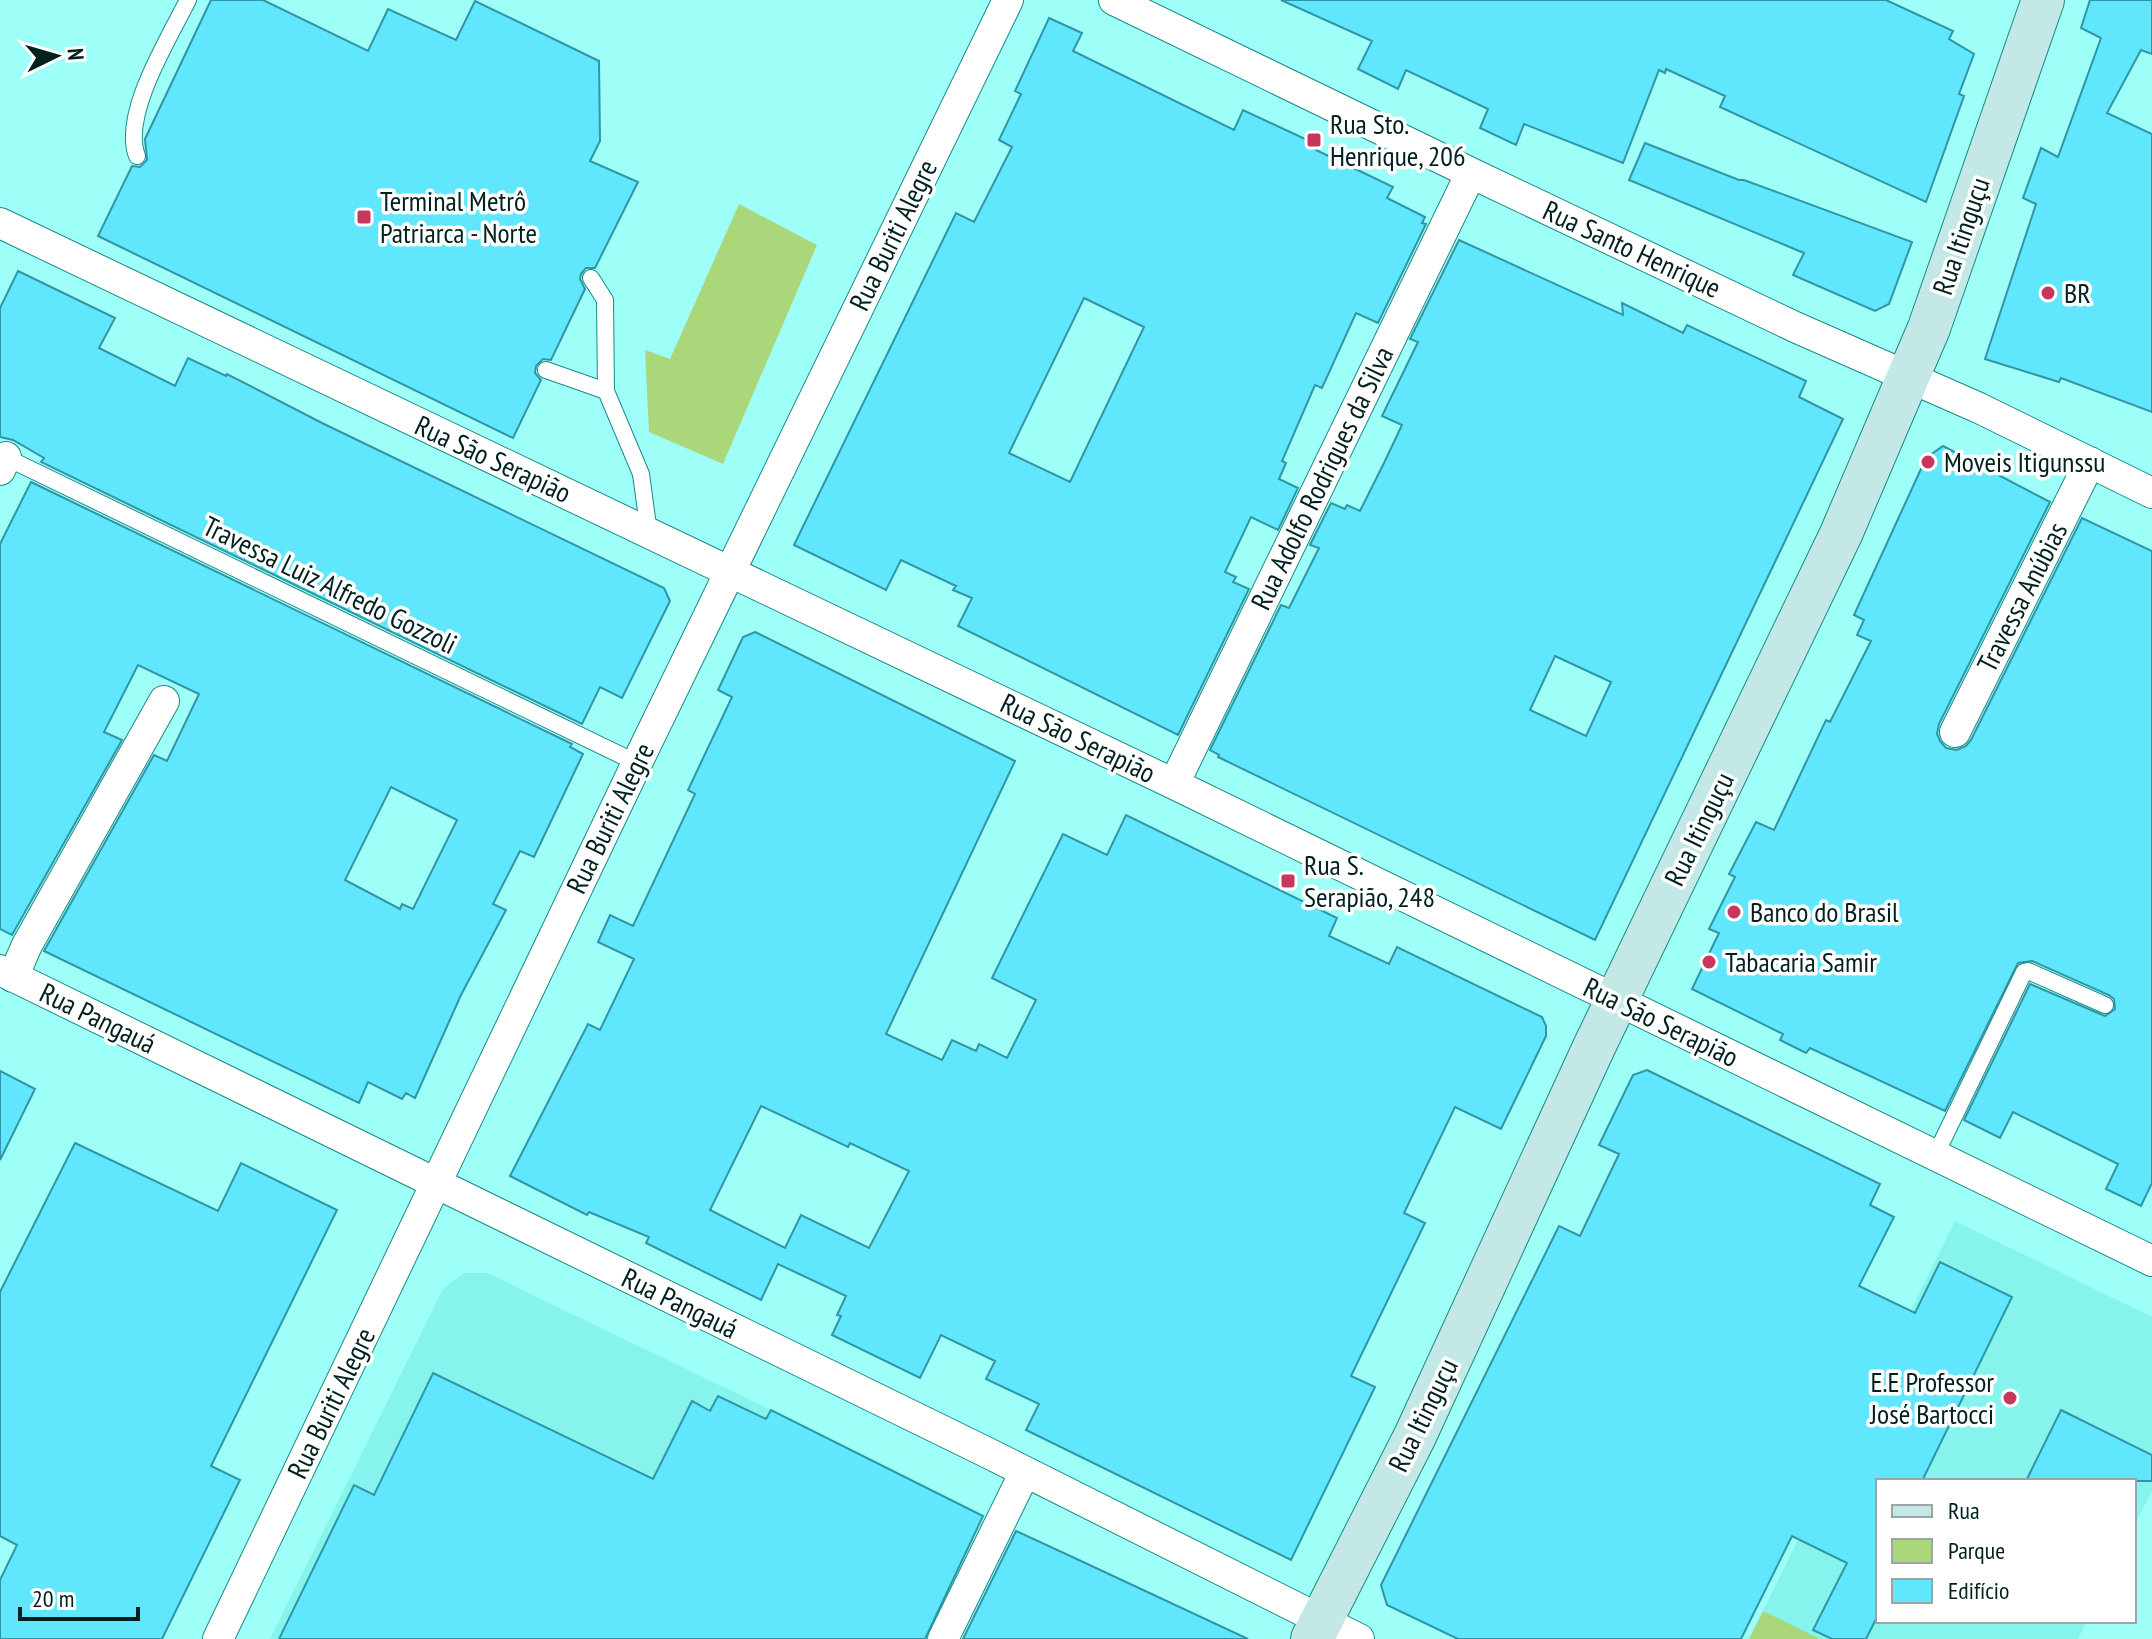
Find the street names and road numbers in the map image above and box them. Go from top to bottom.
street label: Rua Buriti Alegre [840,153,945,316]
street label: Rua Itinguçu [1923,172,1998,299]
street label: Rua Santo Henrique [1537,191,1727,306]
street label: Rua Adolfo Rodrigues da Silva [1242,340,1401,615]
street label: Rua São Serapião [409,406,577,511]
street label: Travessa Luiz Alfredo Gozzoli [197,507,463,662]
street label: Travessa Anúbias [1968,516,2075,678]
street label: Rua São Serapião [995,684,1162,791]
street label: Rua Buriti Alegre [557,736,662,899]
street label: Rua Itinguçu [1655,766,1742,892]
street label: Rua São Serapião [1578,968,1745,1075]
street label: Rua Pangauá [34,974,162,1062]
street label: Rua Pangauá [616,1259,744,1347]
street label: Rua Buriti Alegre [278,1321,383,1484]
street label: Rua Itinguçu [1379,1352,1466,1478]

